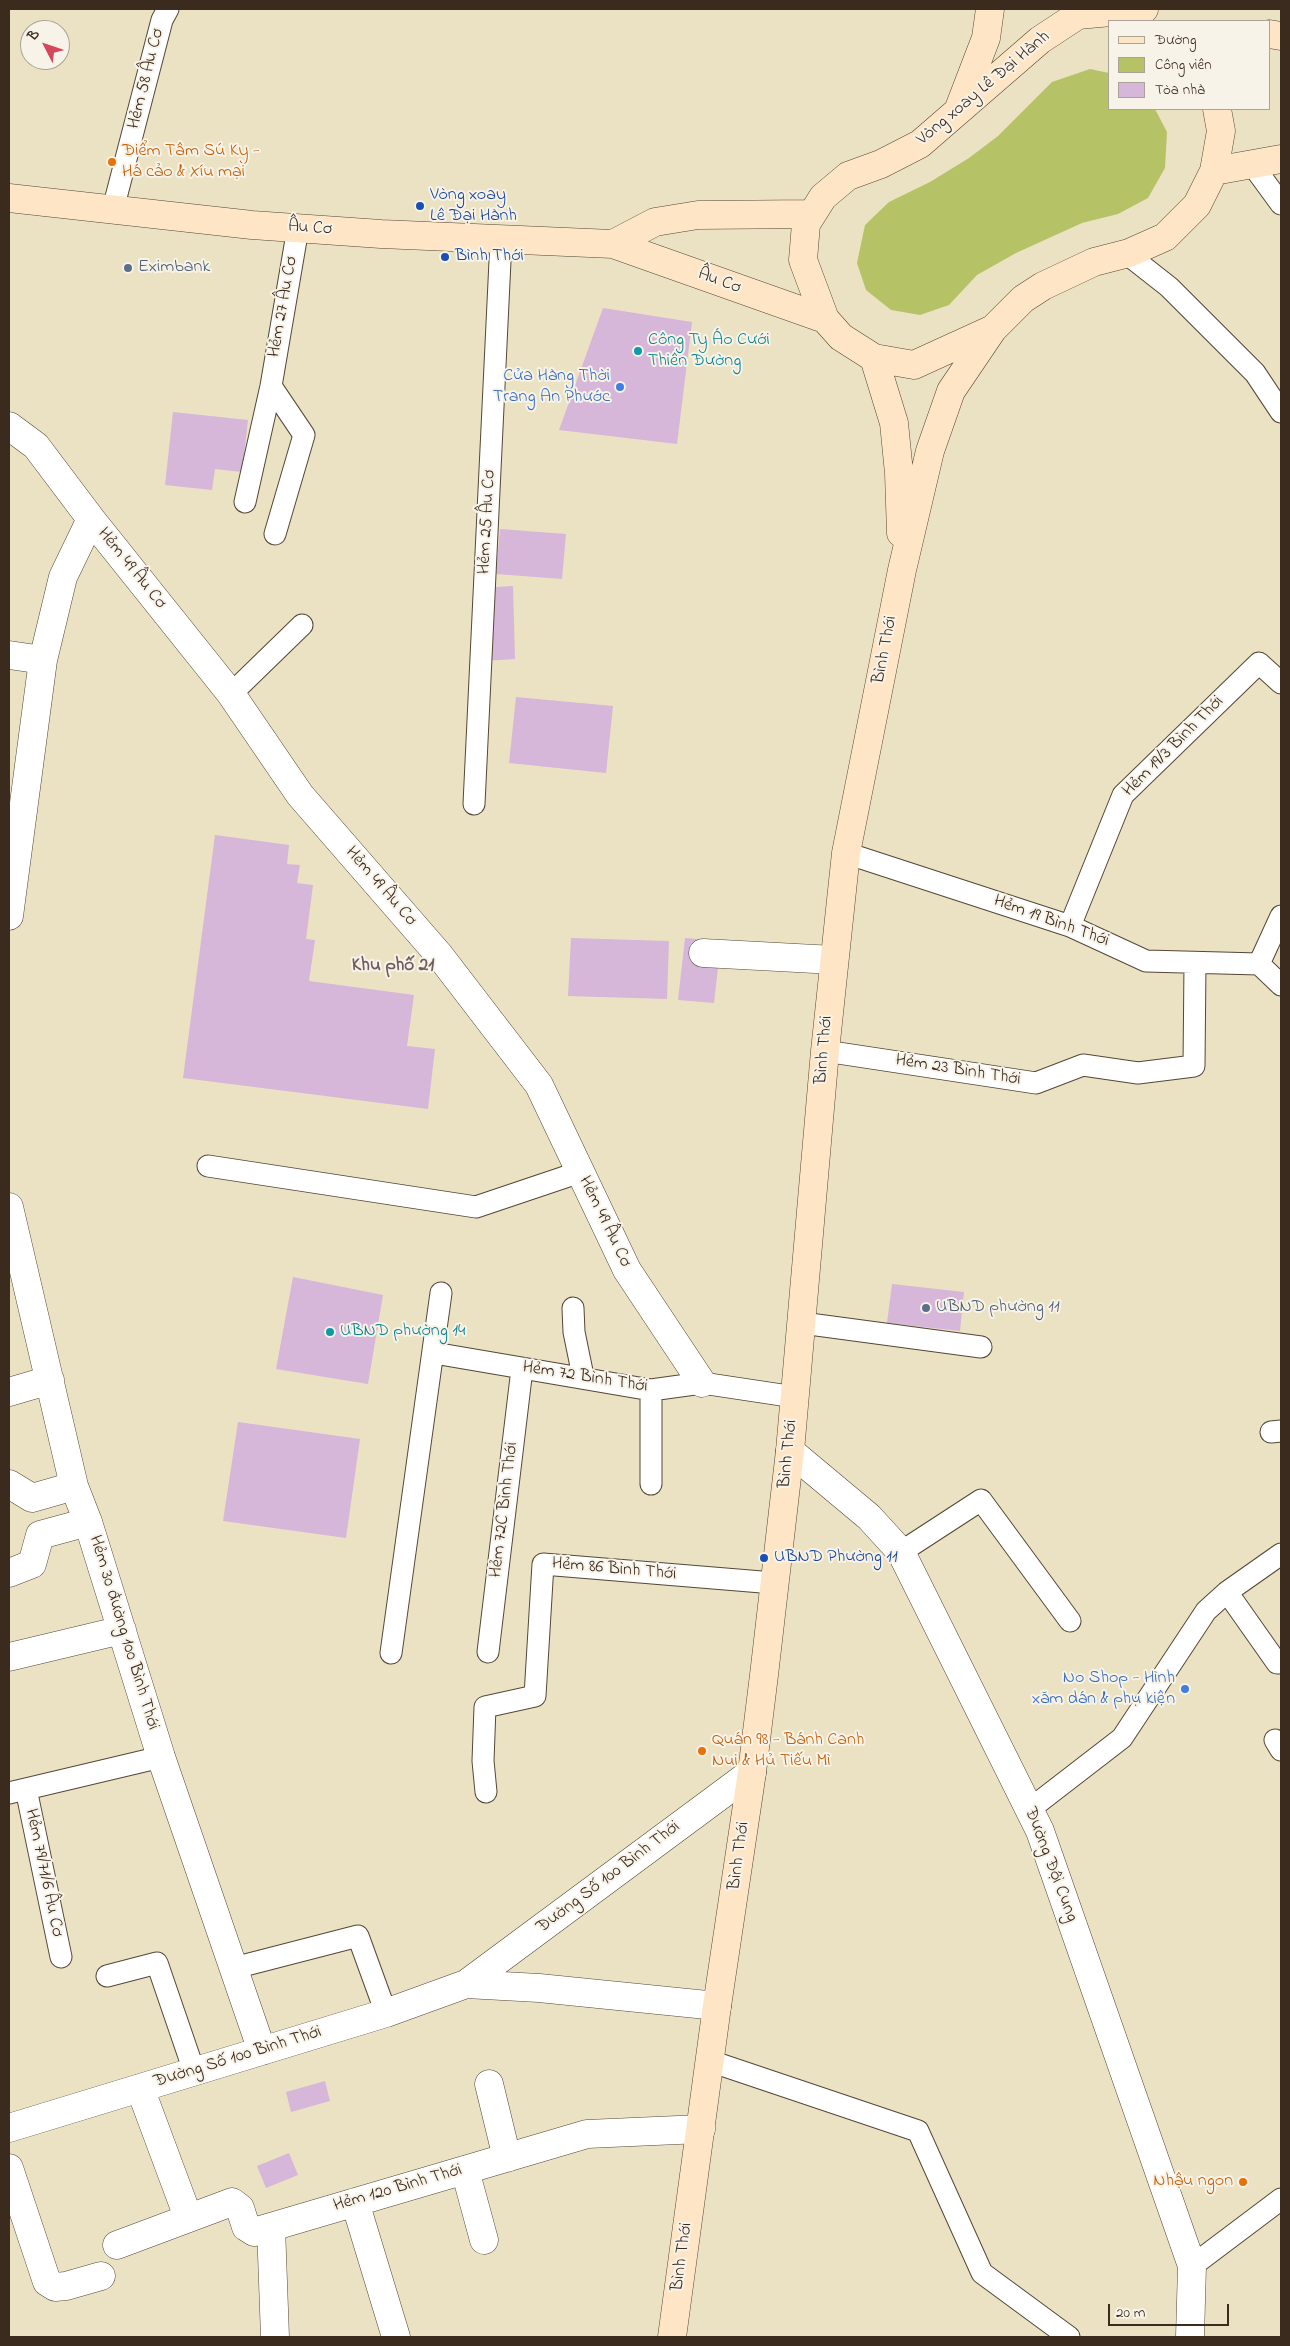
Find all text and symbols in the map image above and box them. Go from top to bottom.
north arrow [20,20,70,70]
legend [1108,20,1270,110]
text: B [23,25,45,46]
street label: Hẻm 58 Âu Cơ [124,27,170,131]
street label: Vòng xoay Lê Đại Hành [913,27,1055,151]
text: Đường [1155,29,1197,51]
text: Công viên [1155,54,1212,76]
text: Tòa nhà [1155,79,1205,101]
place label: Điểm Tâm Sú Ky - Há cảo & Xíu mại [122,141,260,183]
marker: Điểm Tâm Sú Ky - Há cảo & Xíu mại [106,156,118,168]
place label: Vòng xoay Lê Đại Hành [430,185,517,228]
marker: Vòng xoay Lê Đại Hành [414,200,426,212]
street label: Âu Cơ [287,217,333,241]
place label: Bình Thới [455,246,524,268]
marker: Bình Thới [439,251,451,263]
street label: Hẻm 27 Âu Cơ [265,255,303,359]
place label: Eximbank [138,257,210,279]
marker: Eximbank [122,262,134,274]
street label: Âu Cơ [695,264,743,300]
place label: Công Ty Áo Cưới Thiên Đường [648,330,770,372]
marker: Công Ty Áo Cưới Thiên Đường [632,345,644,357]
place label: Cửa Hàng Thời Trang An Phước [493,366,610,408]
marker: Cửa Hàng Thời Trang An Phước [614,381,626,393]
street label: Hẻm 25 Âu Cơ [474,469,502,575]
street label: Hẻm 49 Âu Cơ [92,524,170,614]
street label: Bình Thới [869,614,903,686]
street label: Hẻm 19/3 Bình Thới [1119,692,1229,802]
street label: Hẻm 49 Âu Cơ [340,843,420,931]
street label: Hẻm 19 Bình Thới [990,891,1112,953]
district label: Khu phố 21 [352,956,434,978]
street label: Bình Thới [811,1015,839,1085]
street label: Hẻm 23 Bình Thới [894,1050,1022,1092]
street label: Hẻm 49 Âu Cơ [573,1173,635,1271]
place label: UBND phường 11 [936,1297,1060,1319]
marker: UBND phường 11 [920,1302,932,1314]
place label: UBND phường 14 [340,1321,465,1343]
marker: UBND phường 14 [324,1326,336,1338]
street label: Hẻm 72 Bình Thới [521,1357,649,1399]
street label: Bình Thới [775,1419,803,1489]
street label: Hẻm 72C Bình Thới [486,1441,524,1579]
street label: Hẻm 30 đường 100 Bình Thới [83,1533,163,1733]
place label: UBND Phường 11 [774,1547,898,1569]
marker: UBND Phường 11 [758,1552,770,1564]
street label: Hẻm 86 Bình Thới [551,1554,677,1586]
place label: No Shop - Hình xăm dán & phụ kiện [1032,1668,1175,1710]
marker: No Shop - Hình xăm dán & phụ kiện [1179,1683,1191,1695]
place label: Quán 98 - Bánh Canh Nui & Hủ Tiếu Mì [712,1730,864,1772]
marker: Quán 98 - Bánh Canh Nui & Hủ Tiếu Mì [696,1745,708,1757]
street label: Đường Đội Cung [1018,1805,1082,1925]
street label: Hẻm 79/71/6 Âu Cơ [19,1807,67,1939]
street label: Đường Số 100 Bình Thới [533,1817,685,1939]
street label: Bình Thới [725,1820,755,1892]
street label: Đường Số 100 Bình Thới [152,2022,324,2094]
street label: Hẻm 120 Bình Thới [331,2160,465,2218]
place label: Nhậu ngon [1153,2171,1233,2193]
marker: Nhậu ngon [1237,2176,1249,2188]
street label: Bình Thới [668,2221,698,2293]
scale bar [1110,2294,1231,2326]
text: 20 m [1116,2302,1145,2324]

